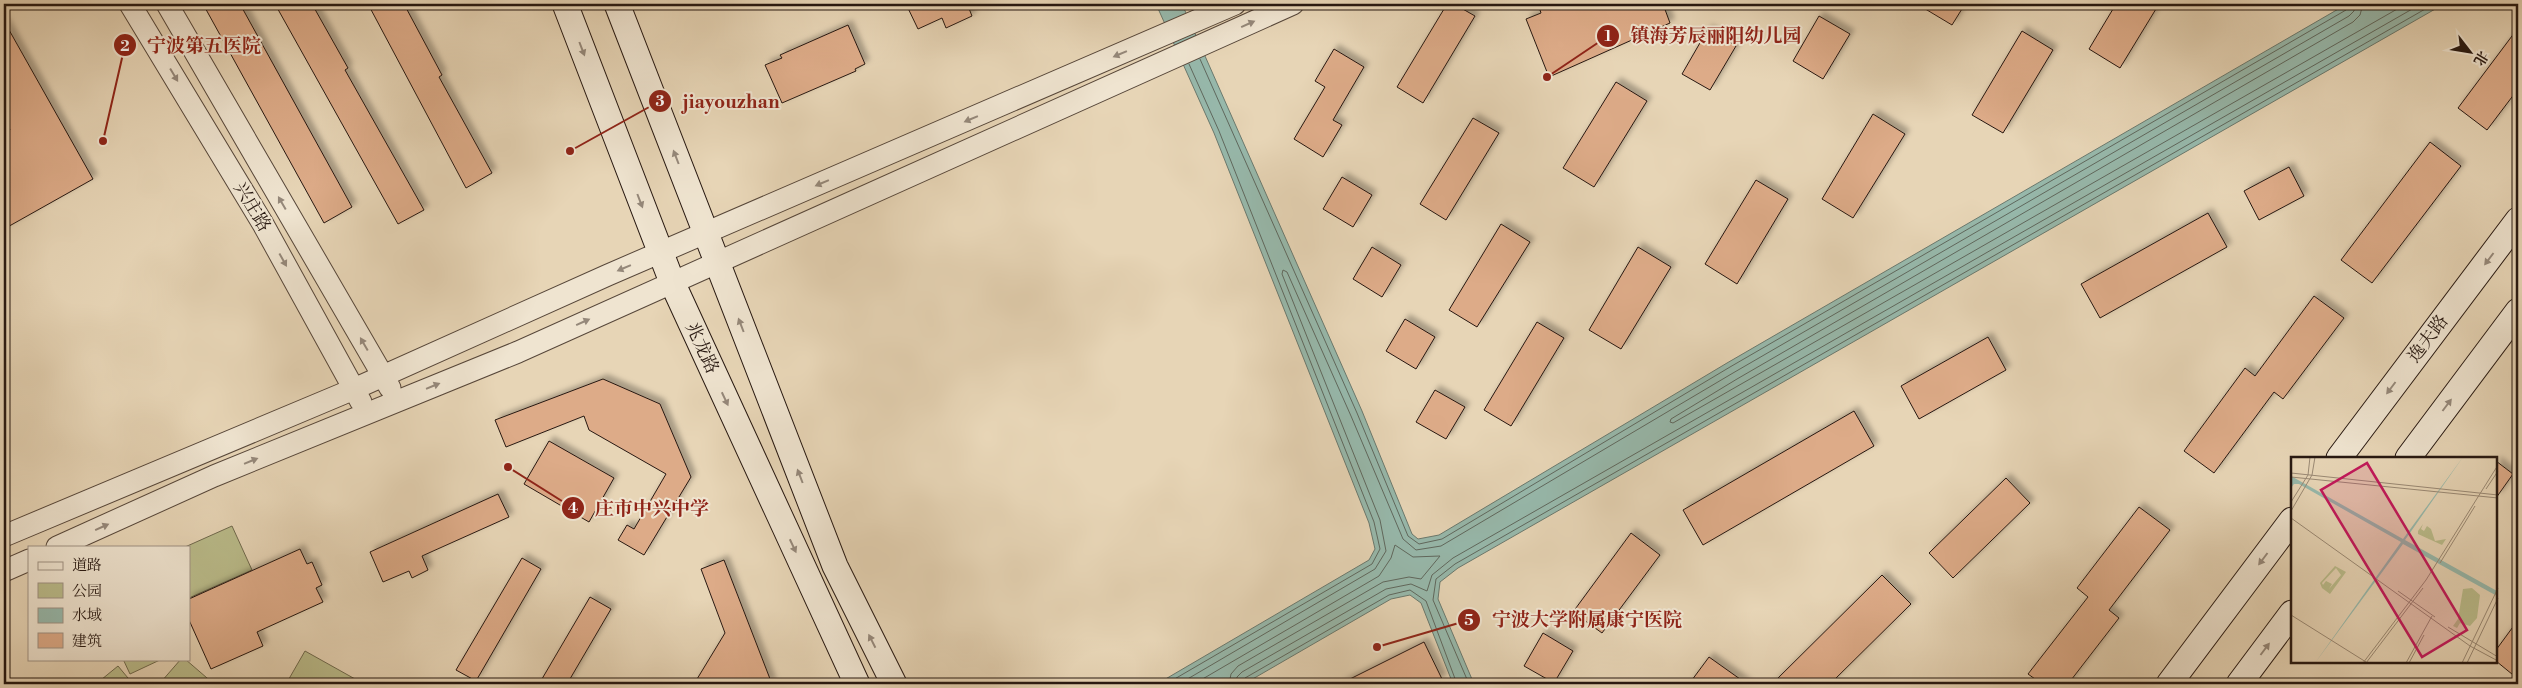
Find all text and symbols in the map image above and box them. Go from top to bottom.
callout: 镇海芳辰丽阳幼儿园 [1595,19,1811,53]
one-way arrow [1241,20,1255,28]
text: 镇海芳辰丽阳幼儿园 [1630,24,1802,48]
text: 1 [1604,27,1612,46]
callout: 宁波第五医院 [112,28,271,62]
north arrow [2444,28,2494,78]
text: 宁波第五医院 [147,34,261,58]
text: 2 [120,37,130,56]
one-way arrow [579,42,586,57]
text: 北 [2469,48,2492,69]
one-way arrow [1113,51,1127,59]
one-way arrow [169,69,178,82]
callout: jiayouzhan [647,84,790,118]
text: jiayouzhan [680,90,780,114]
text: 3 [655,92,665,111]
one-way arrow [964,115,978,123]
one-way arrow [672,149,680,164]
street label: 兴庄路 [228,178,276,236]
one-way arrow [815,179,829,187]
one-way arrow [637,194,644,209]
one-way arrow [278,197,287,210]
one-way arrow [2484,252,2494,266]
one-way arrow [279,253,287,268]
one-way arrow [617,265,631,273]
street label: 逸夫路 [2403,311,2453,367]
one-way arrow [737,317,745,332]
one-way arrow [576,318,590,326]
street label: 兆龙路 [680,319,724,377]
one-way arrow [360,337,368,351]
one-way arrow [2386,381,2396,395]
one-way arrow [426,382,440,390]
one-way arrow [721,392,729,406]
one-way arrow [2442,398,2452,412]
one-way arrow [243,457,258,465]
inset map [2291,457,2497,663]
one-way arrow [796,468,804,483]
callout: 庄市中兴中学 [560,491,719,525]
text: 庄市中兴中学 [595,497,709,521]
text: 4 [568,499,578,518]
one-way arrow [95,522,109,530]
one-way arrow [789,539,797,553]
legend [28,546,190,660]
one-way arrow [2257,552,2268,565]
text: 道路 [72,556,102,575]
text: 公园 [72,582,102,601]
callout: 宁波大学附属康宁医院 [1457,603,1692,637]
text: 水域 [72,606,102,625]
text: 宁波大学附属康宁医院 [1492,608,1682,632]
text: 5 [1464,611,1474,630]
text: 建筑 [72,632,102,651]
one-way arrow [868,634,876,648]
one-way arrow [2260,643,2271,656]

